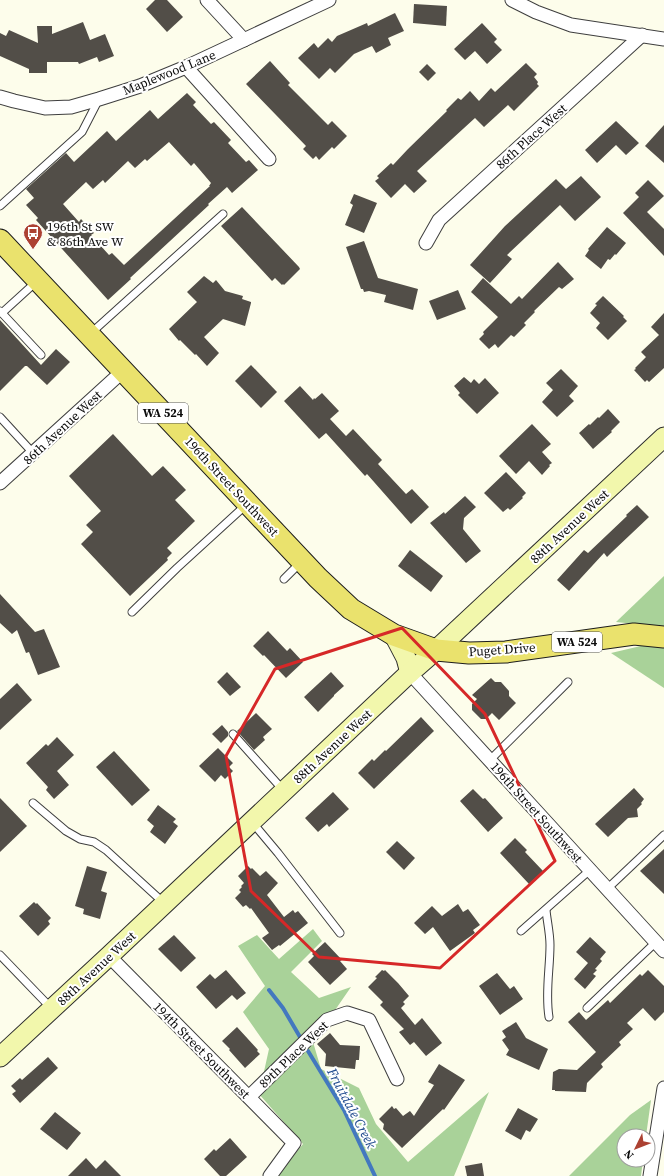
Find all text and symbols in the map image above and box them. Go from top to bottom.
street label: Maplewood Lane [120,46,219,99]
street label: 86th Place West [492,100,571,173]
place label: 196th St SW & 86th Ave W [47,218,124,250]
bus stop icon: 196th St SW & 86th Ave W [22,222,44,250]
street label: 86th Avenue West [19,386,106,468]
road number: WA 524 [138,403,188,423]
street label: 196th Street Southwest [181,433,283,540]
street label: 88th Avenue West [526,485,613,567]
road number: WA 524 [552,632,602,652]
street label: Puget Drive [468,639,536,660]
street label: 88th Avenue West [289,705,376,787]
street label: 196th Street Southwest [487,758,587,867]
street label: 88th Avenue West [53,927,140,1009]
street label: 194th Street Southwest [150,998,254,1103]
street label: 89th Place West [255,1017,332,1092]
water label: Fruitdale Creek [322,1063,382,1152]
north arrow [616,1128,656,1168]
text: N [621,1146,637,1163]

